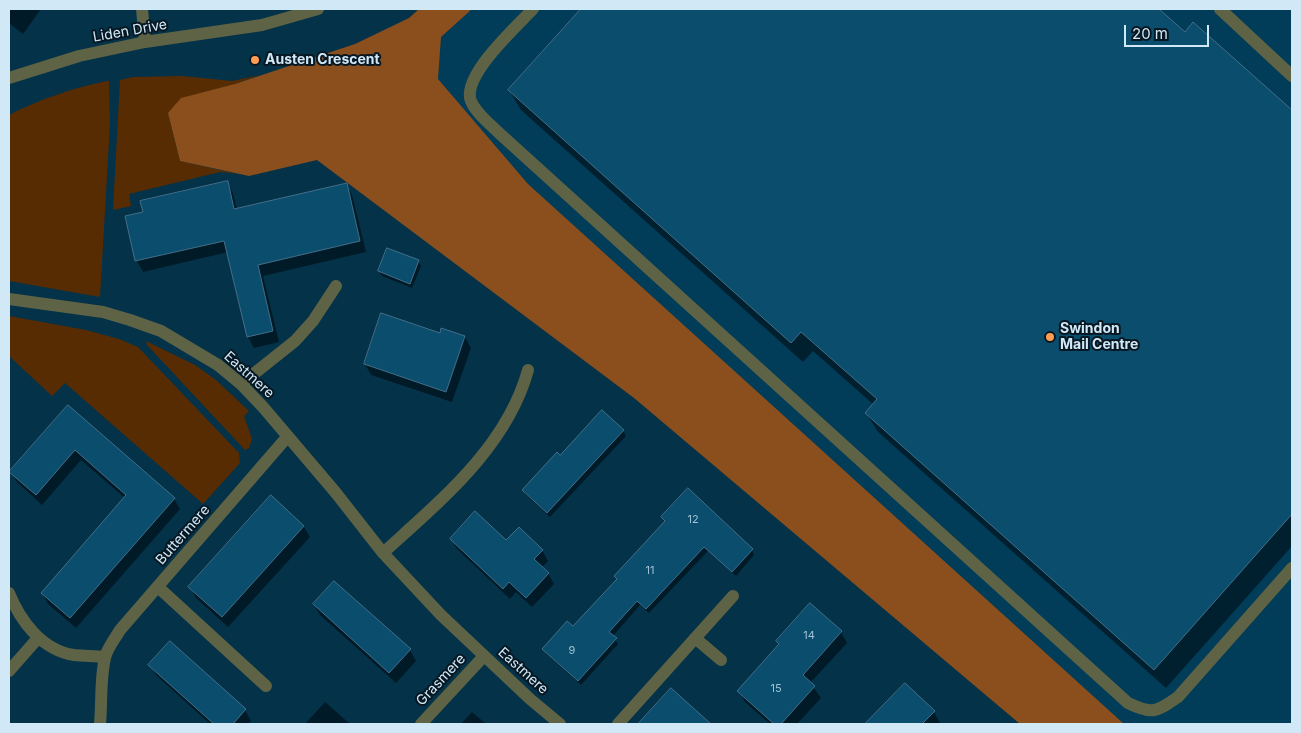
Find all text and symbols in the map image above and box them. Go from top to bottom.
scale bar [1126,15,1211,47]
street label: Liden Drive [92,16,168,46]
text: 20 m [1132,24,1168,43]
place label: Austen Crescent [265,52,380,68]
marker: Austen Crescent [249,54,261,66]
place label: Swindon Mail Centre [1060,321,1138,354]
marker: Swindon Mail Centre [1044,331,1056,343]
street label: Eastmere [220,348,278,402]
street label: Buttermere [153,502,213,568]
house number: 12 [687,513,699,527]
house number: 11 [646,564,654,578]
house number: 14 [803,629,815,643]
street label: Eastmere [494,644,552,698]
house number: 9 [569,644,575,658]
street label: Grasmere [413,651,469,709]
house number: 15 [770,682,782,696]

